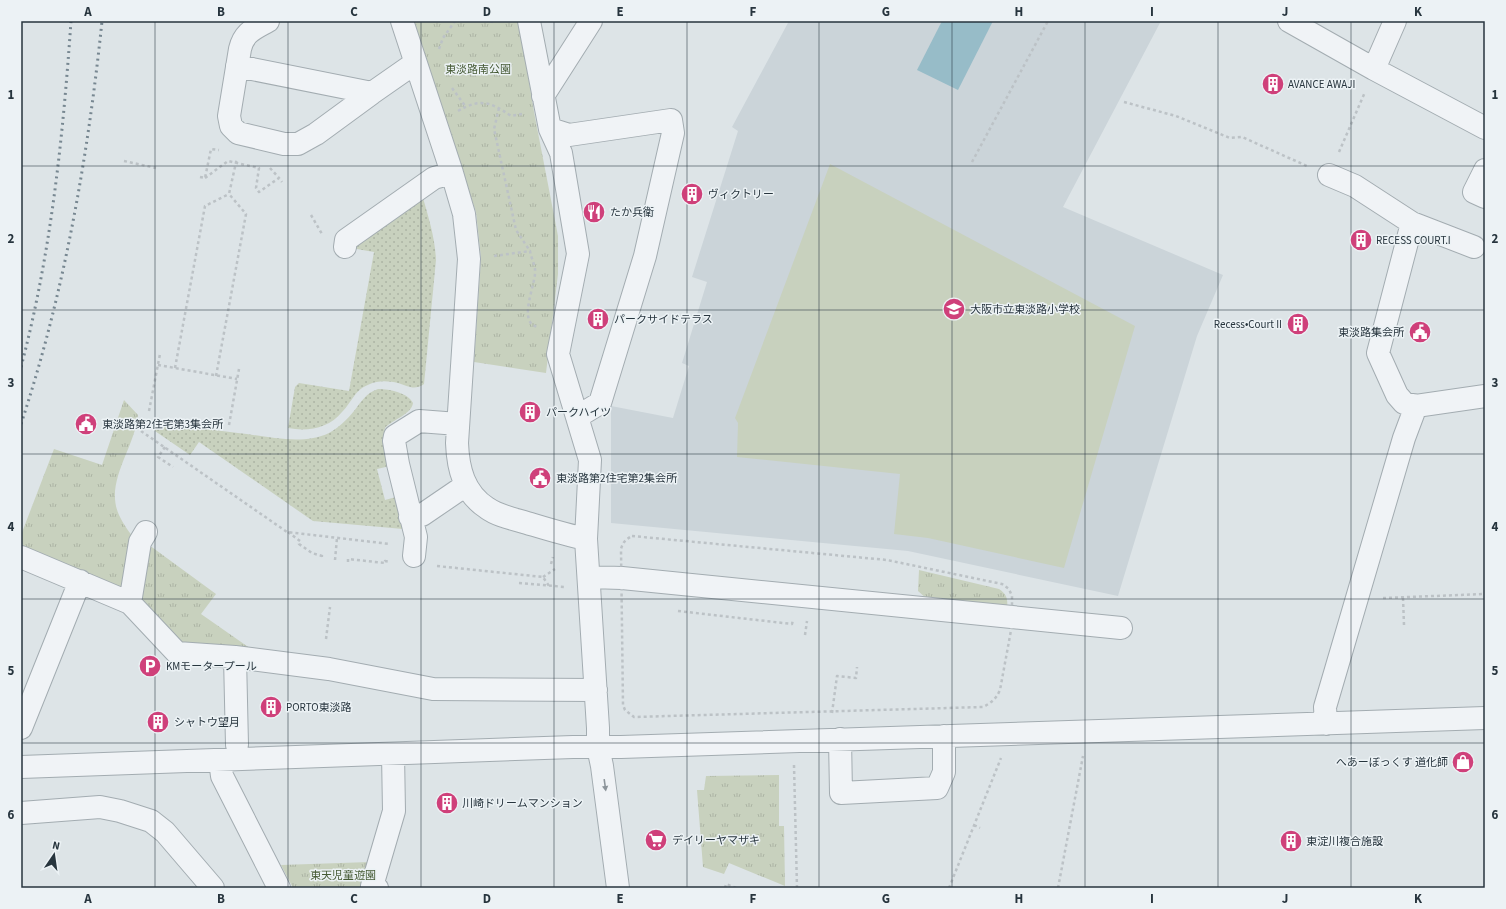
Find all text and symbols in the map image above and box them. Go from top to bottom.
text: A [83,3,92,21]
text: B [217,3,225,21]
text: C [350,3,358,21]
text: D [483,3,491,21]
text: E [616,3,624,21]
text: F [750,3,757,21]
text: G [882,3,890,21]
text: H [1015,3,1023,21]
text: I [1150,3,1154,21]
text: J [1282,3,1288,21]
text: K [1414,3,1423,21]
park label: 東淡路南公園 [445,62,511,77]
building icon: AVANCE AWAJI [1260,71,1286,97]
place label: AVANCE AWAJI [1288,77,1355,92]
text: 1 [8,86,15,104]
text: 1 [1492,86,1499,104]
building icon: ヴィクトリー [679,181,705,207]
place label: ヴィクトリー [708,187,774,202]
restaurant icon: たか兵衛 [581,199,607,225]
place label: たか兵衛 [610,205,654,220]
building icon: RECESS COURT.I [1348,227,1374,253]
text: 2 [8,230,15,248]
text: 2 [1492,230,1499,248]
place label: RECESS COURT.I [1376,233,1451,248]
school or university icon: 大阪市立東淡路小学校 [941,296,967,322]
place label: 大阪市立東淡路小学校 [970,302,1080,317]
building icon: パークサイドテラス [585,306,611,332]
building icon: Recess•Court II [1285,311,1311,337]
place label: パークサイドテラス [614,312,713,327]
place label: Recess•Court II [1214,317,1282,332]
public building icon: 東淡路集会所 [1407,319,1433,345]
place label: 東淡路集会所 [1338,325,1405,340]
text: 3 [8,374,15,392]
text: 3 [1492,374,1499,392]
building icon: パークハイツ [517,399,543,425]
place label: パークハイツ [546,405,611,420]
public building icon: 東淡路第2住宅第3集会所 [73,411,99,437]
place label: 東淡路第2住宅第3集会所 [102,417,224,432]
public building icon: 東淡路第2住宅第2集会所 [527,465,553,491]
place label: 東淡路第2住宅第2集会所 [556,471,678,486]
text: 4 [8,518,15,536]
text: 4 [1492,518,1499,536]
parking icon: KMモータープール [137,653,163,679]
place label: KMモータープール [166,659,257,674]
text: 5 [8,662,15,680]
text: 5 [1492,662,1499,680]
building icon: PORTO東淡路 [258,694,284,720]
place label: PORTO東淡路 [286,700,352,715]
building icon: シャトウ望月 [145,709,171,735]
place label: シャトウ望月 [174,715,240,730]
shop icon: へあーぼっくす 道化師 [1450,749,1476,775]
place label: へあーぼっくす 道化師 [1336,755,1448,770]
one-way arrow [602,779,608,791]
building icon: 川崎ドリームマンション [434,790,460,816]
place label: 川崎ドリームマンション [462,796,583,811]
text: 6 [8,806,15,824]
text: 6 [1492,806,1499,824]
supermarket icon: デイリーヤマザキ [643,827,669,853]
building icon: 東淀川複合施設 [1278,828,1304,854]
place label: デイリーヤマザキ [672,833,760,848]
place label: 東淀川複合施設 [1306,834,1383,849]
north arrow [34,835,74,875]
text: N [51,838,61,854]
park label: 東天児童遊園 [310,868,376,883]
text: A [83,890,92,908]
text: B [217,890,225,908]
text: C [350,890,358,908]
text: D [483,890,491,908]
text: E [616,890,624,908]
text: F [750,890,757,908]
text: G [882,890,890,908]
text: H [1015,890,1023,908]
text: I [1150,890,1154,908]
text: J [1282,890,1288,908]
text: K [1414,890,1423,908]

